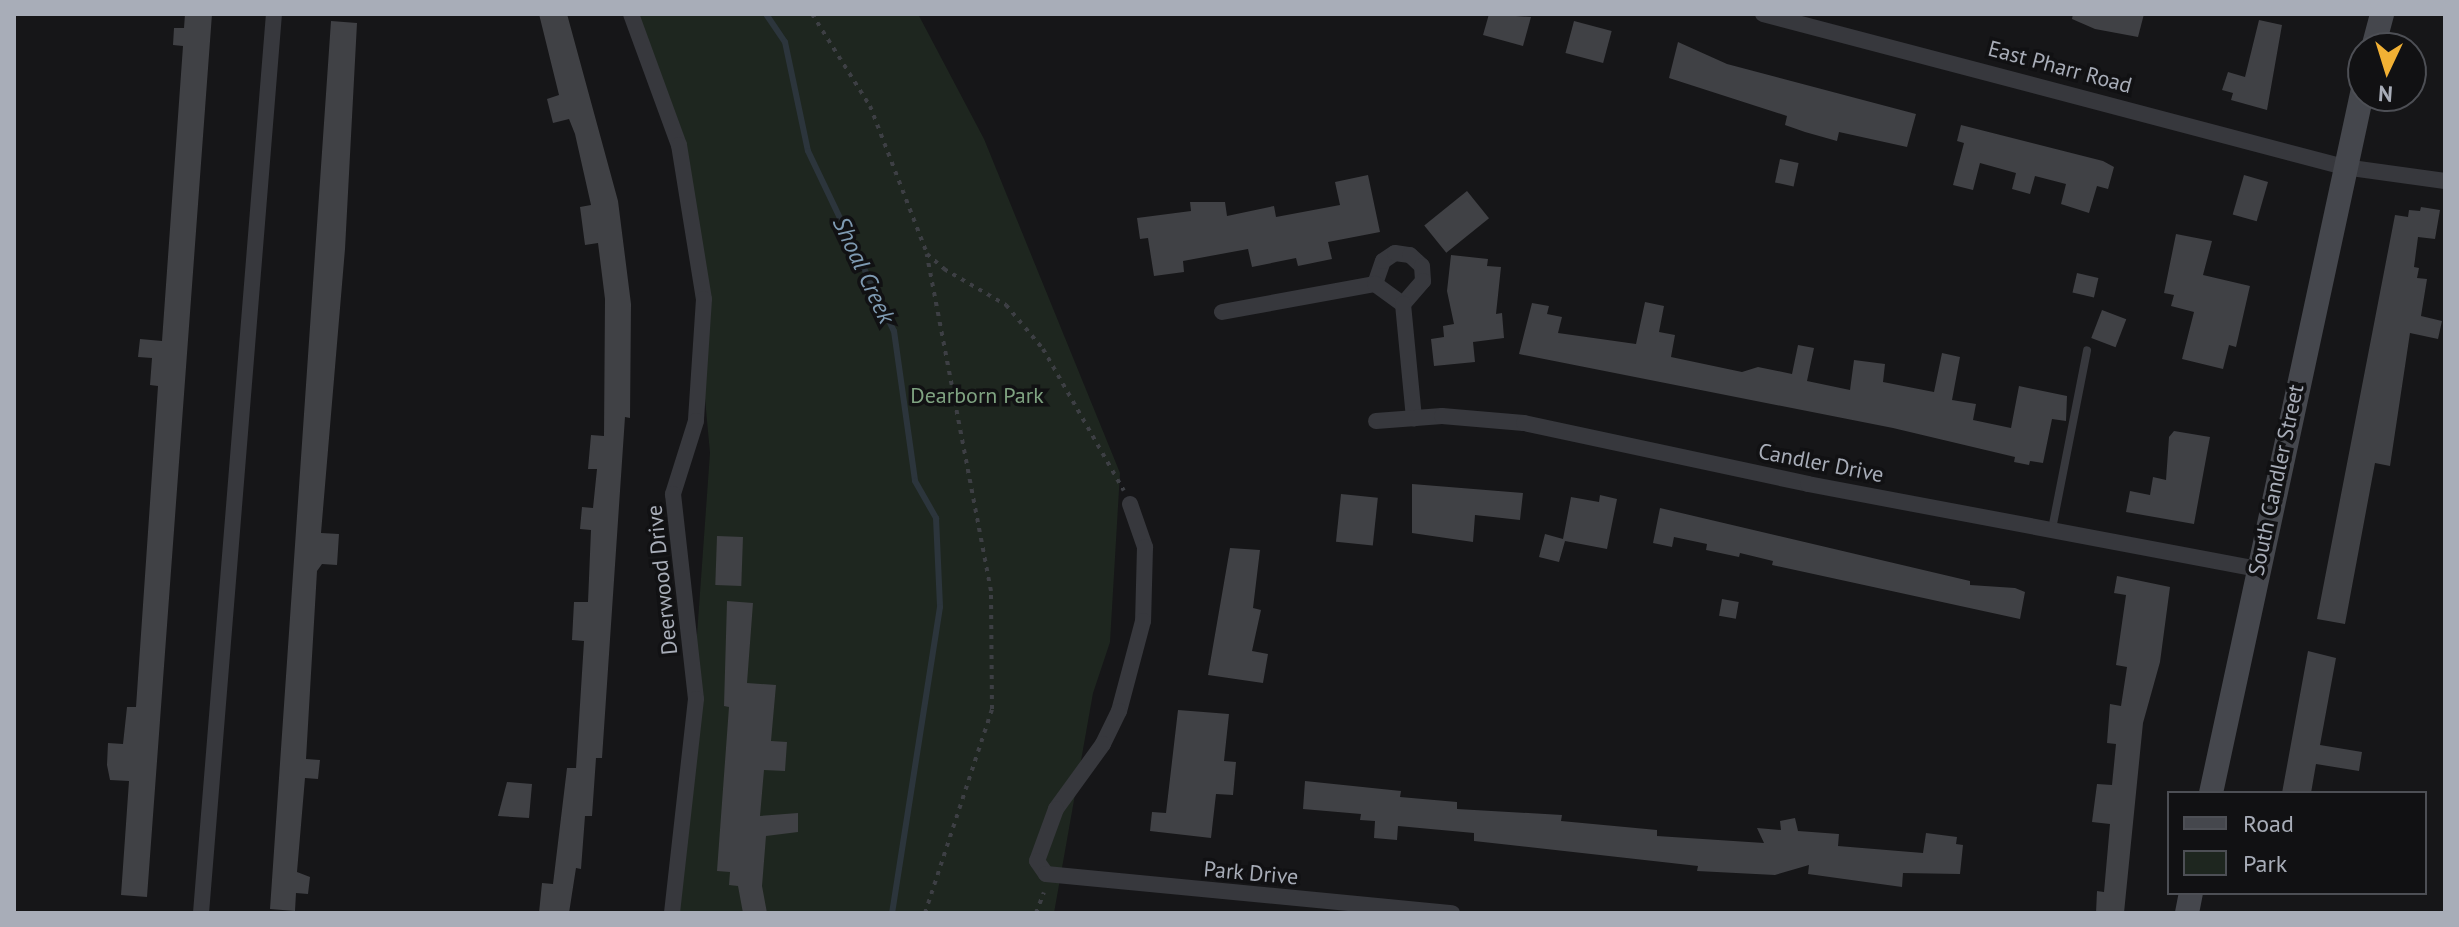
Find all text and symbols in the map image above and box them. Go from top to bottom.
north arrow [2347,32,2427,112]
street label: East Pharr Road [1985,35,2135,99]
text: N [2377,79,2394,108]
water label: Shoal Creek [827,212,901,328]
street label: South Candler Street [2243,382,2309,578]
park label: Dearborn Park [910,383,1044,409]
street label: Candler Drive [1756,438,1886,488]
street label: Deerwood Drive [641,504,683,656]
legend [2167,791,2427,895]
text: Road [2243,808,2294,839]
text: Park [2243,848,2287,879]
street label: Park Drive [1202,856,1300,890]

